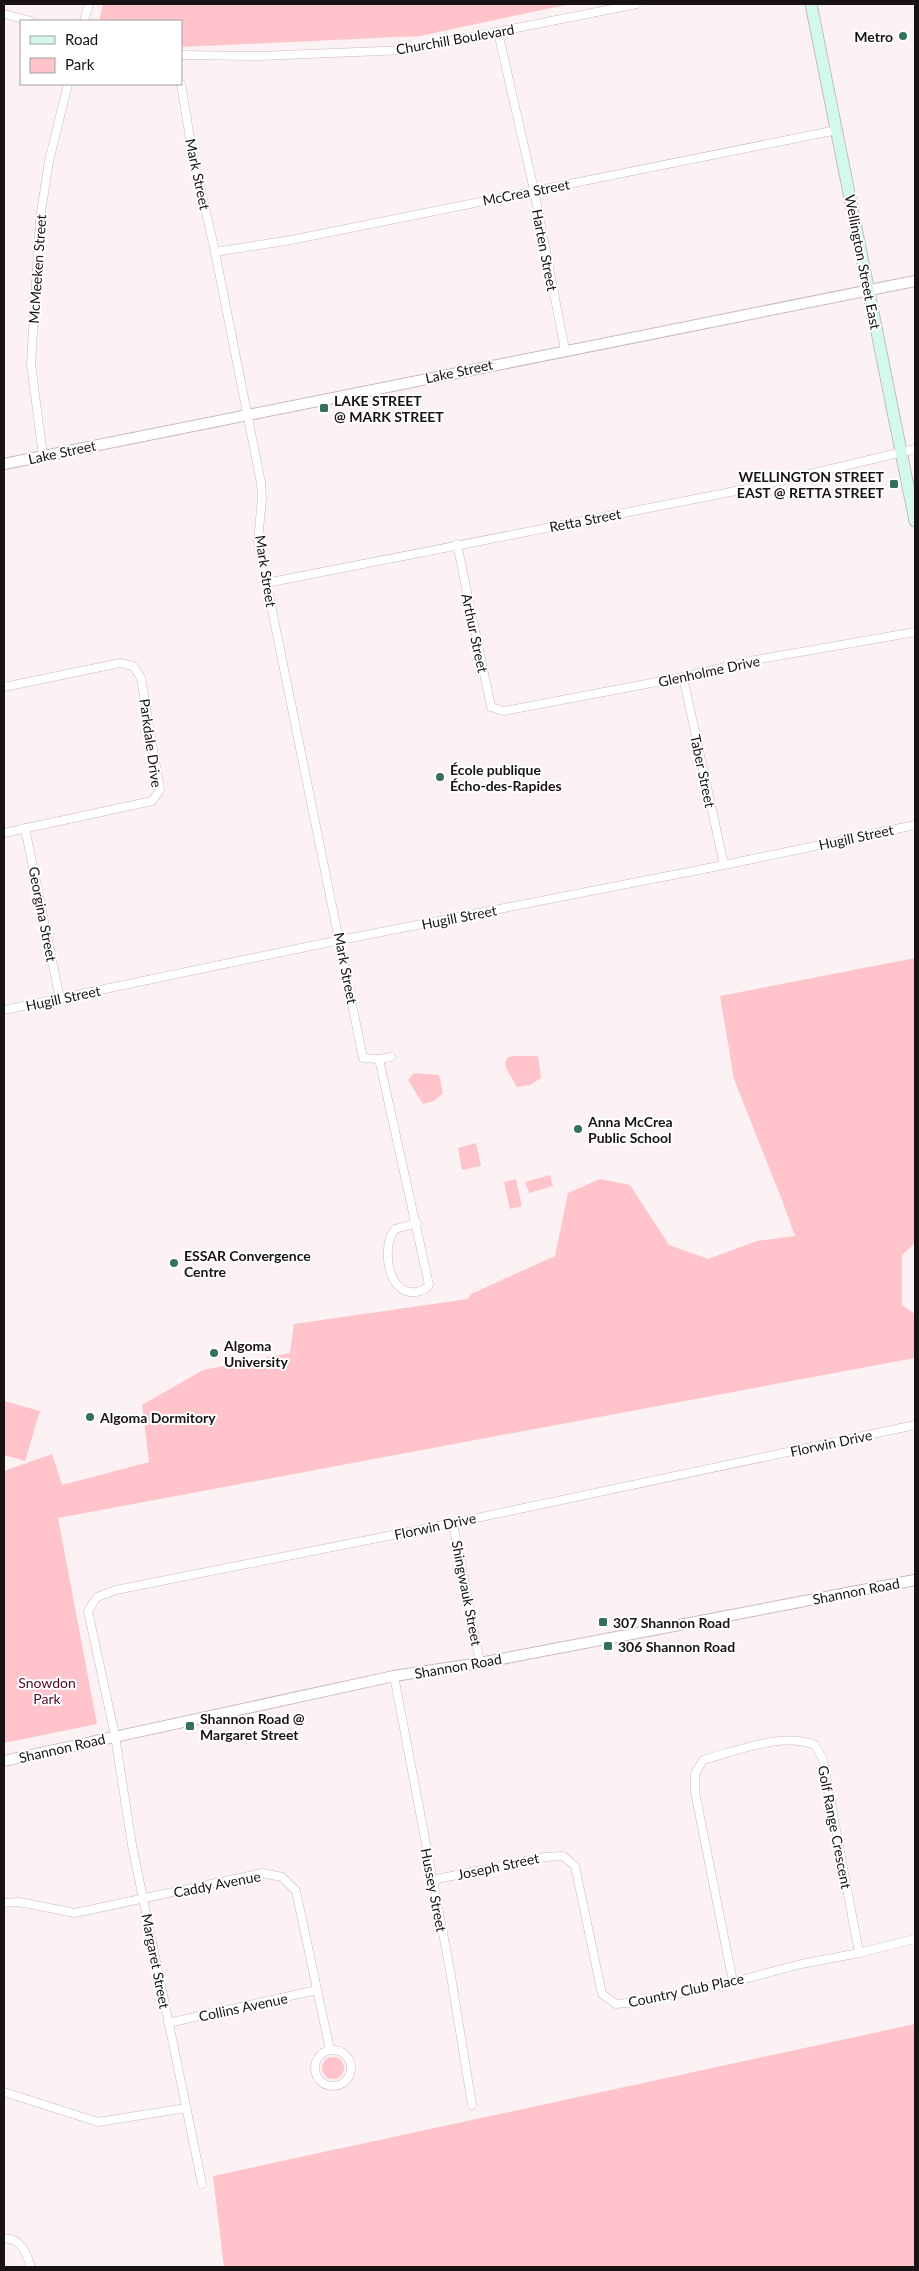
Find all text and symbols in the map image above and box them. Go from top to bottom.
legend [20,20,182,85]
street label: Churchill Boulevard [395,20,515,58]
place label: Metro [854,28,893,45]
text: Road [65,30,98,48]
marker: Metro [897,30,909,42]
text: Park [65,55,95,73]
street label: Mark Street [182,137,214,211]
street label: McCrea Street [481,175,571,209]
street label: Wellington Street East [842,193,884,331]
street label: Harten Street [529,208,561,292]
street label: McMeeken Street [25,214,49,324]
street label: Lake Street [424,356,494,386]
place label: LAKE STREET @ MARK STREET [334,392,444,425]
marker: LAKE STREET @ MARK STREET [318,402,330,414]
street label: Lake Street [27,437,97,467]
place label: WELLINGTON STREET EAST @ RETTA STREET [737,468,885,501]
marker: WELLINGTON STREET EAST @ RETTA STREET [888,478,900,490]
street label: Retta Street [548,505,622,535]
street label: Mark Street [252,534,280,608]
street label: Arthur Street [458,592,492,674]
street label: Glenholme Drive [657,652,761,690]
street label: Parkdale Drive [136,698,166,788]
street label: Taber Street [687,733,719,809]
place label: École publique Écho-des-Rapides [450,761,562,794]
marker: École publique Écho-des-Rapides [434,771,446,783]
street label: Hugill Street [817,821,895,853]
street label: Georgina Street [25,865,61,963]
street label: Hugill Street [420,901,498,933]
street label: Mark Street [331,931,361,1005]
street label: Hugill Street [24,982,102,1014]
place label: Anna McCrea Public School [587,1113,672,1146]
marker: Anna McCrea Public School [572,1123,584,1135]
place label: ESSAR Convergence Centre [184,1247,311,1280]
marker: ESSAR Convergence Centre [168,1257,180,1269]
place label: Algoma University [223,1337,288,1370]
marker: Algoma University [208,1347,220,1359]
place label: Algoma Dormitory [99,1409,216,1426]
marker: Algoma Dormitory [84,1411,96,1423]
street label: Florwin Drive [789,1426,873,1460]
street label: Florwin Drive [393,1509,477,1543]
street label: Shingwauk Street [448,1539,486,1647]
street label: Shannon Road [811,1574,901,1608]
place label: 307 Shannon Road [613,1614,730,1631]
marker: 307 Shannon Road [597,1616,609,1628]
place label: 306 Shannon Road [618,1638,735,1655]
marker: 306 Shannon Road [602,1640,614,1652]
street label: Shannon Road [413,1650,503,1682]
park label: Snowdon Park [18,1674,76,1707]
place label: Shannon Road @ Margaret Street [200,1710,305,1743]
marker: Shannon Road @ Margaret Street [184,1720,196,1732]
street label: Shannon Road [17,1730,107,1766]
street label: Golf Range Crescent [815,1764,855,1890]
street label: Hussey Street [418,1847,450,1933]
street label: Joseph Street [456,1849,540,1883]
street label: Caddy Avenue [172,1867,262,1901]
street label: Margaret Street [138,1912,174,2010]
street label: Country Club Place [627,1969,745,2011]
street label: Collins Avenue [197,1989,289,2025]

